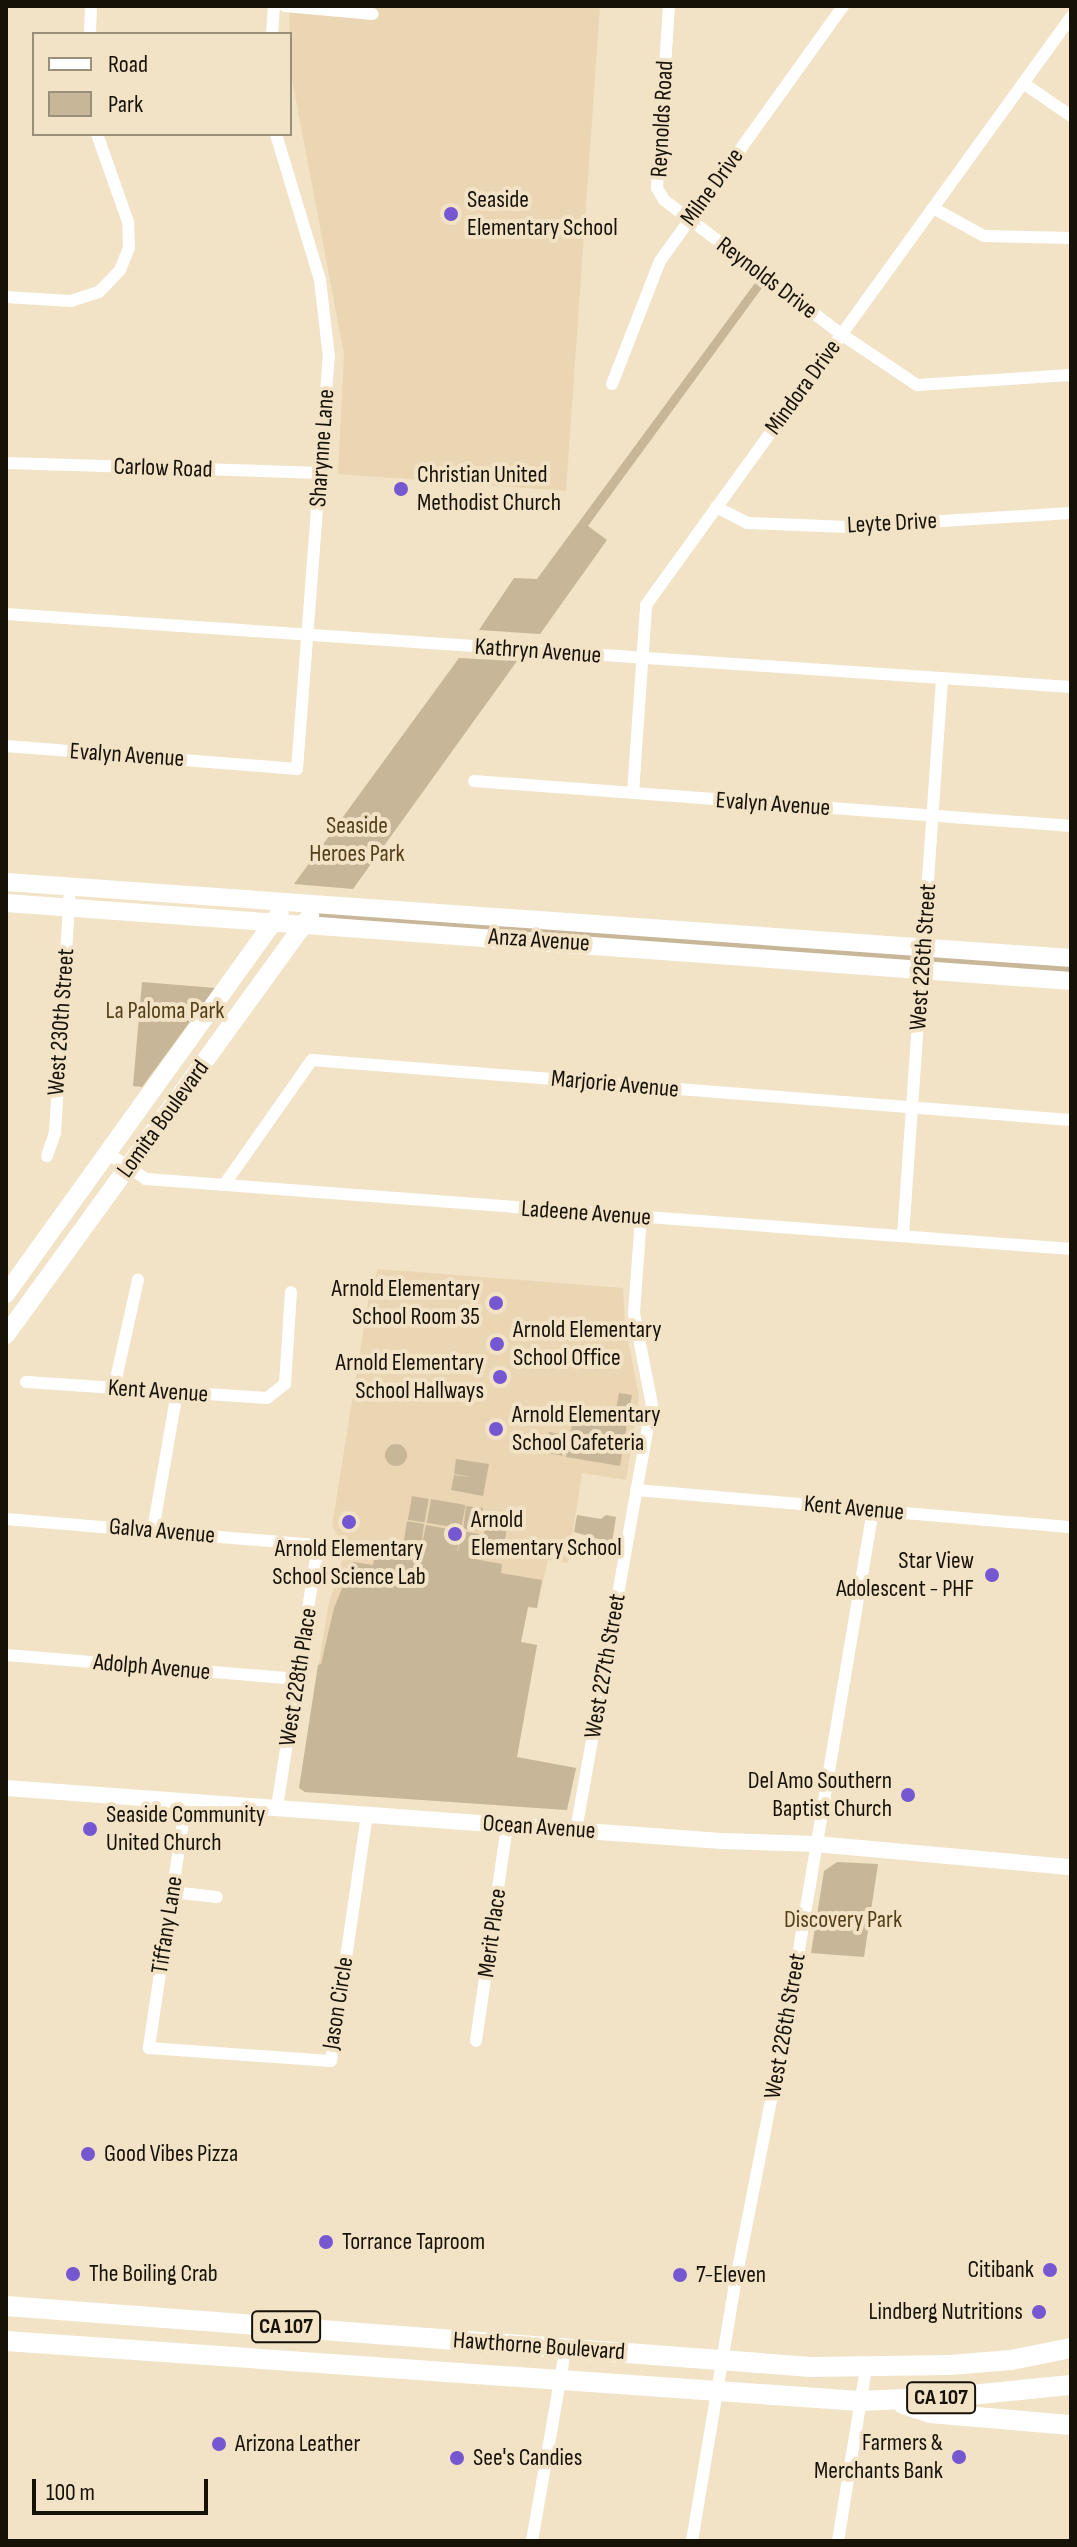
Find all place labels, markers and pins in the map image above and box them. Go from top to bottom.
place label: Seaside Elementary School [467,186,618,242]
marker: Seaside Elementary School [442,205,460,223]
place label: Christian United Methodist Church [417,461,561,517]
marker: Christian United Methodist Church [392,480,410,498]
place label: Arnold Elementary School Room 35 [332,1275,480,1331]
marker: Arnold Elementary School Room 35 [487,1294,505,1312]
place label: Arnold Elementary School Office [513,1316,661,1372]
marker: Arnold Elementary School Office [488,1335,506,1353]
place label: Arnold Elementary School Hallways [336,1349,484,1405]
marker: Arnold Elementary School Hallways [491,1368,509,1386]
place label: Arnold Elementary School Cafeteria [512,1401,660,1457]
marker: Arnold Elementary School Cafeteria [487,1420,505,1438]
place label: Arnold Elementary School [471,1506,622,1562]
marker: Arnold Elementary School Science Lab [340,1513,358,1531]
marker: Arnold Elementary School [446,1525,464,1543]
place label: Arnold Elementary School Science Lab [272,1535,426,1591]
place label: Star View Adolescent - PHF [836,1547,974,1603]
marker: Star View Adolescent - PHF [981,1564,1003,1586]
place label: Del Amo Southern Baptist Church [748,1767,892,1823]
marker: Del Amo Southern Baptist Church [899,1786,917,1804]
place label: Seaside Community United Church [106,1801,265,1857]
marker: Seaside Community United Church [81,1820,99,1838]
place label: Good Vibes Pizza [104,2140,238,2168]
marker: Good Vibes Pizza [79,2145,97,2163]
place label: Torrance Taproom [342,2228,485,2256]
marker: Torrance Taproom [317,2233,335,2251]
place label: Citibank [967,2256,1034,2284]
place label: The Boiling Crab [89,2260,218,2288]
place label: 7-Eleven [696,2261,766,2289]
marker: Citibank [1041,2261,1059,2279]
marker: The Boiling Crab [64,2265,82,2283]
marker: 7-Eleven [671,2266,689,2284]
place label: Lindberg Nutritions [869,2298,1023,2326]
marker: Lindberg Nutritions [1030,2303,1048,2321]
place label: Farmers & Merchants Bank [814,2429,943,2485]
place label: Arizona Leather [235,2430,360,2458]
marker: Arizona Leather [210,2435,228,2453]
place label: See's Candies [473,2444,582,2472]
marker: Farmers & Merchants Bank [950,2448,968,2466]
marker: See's Candies [448,2449,466,2467]

